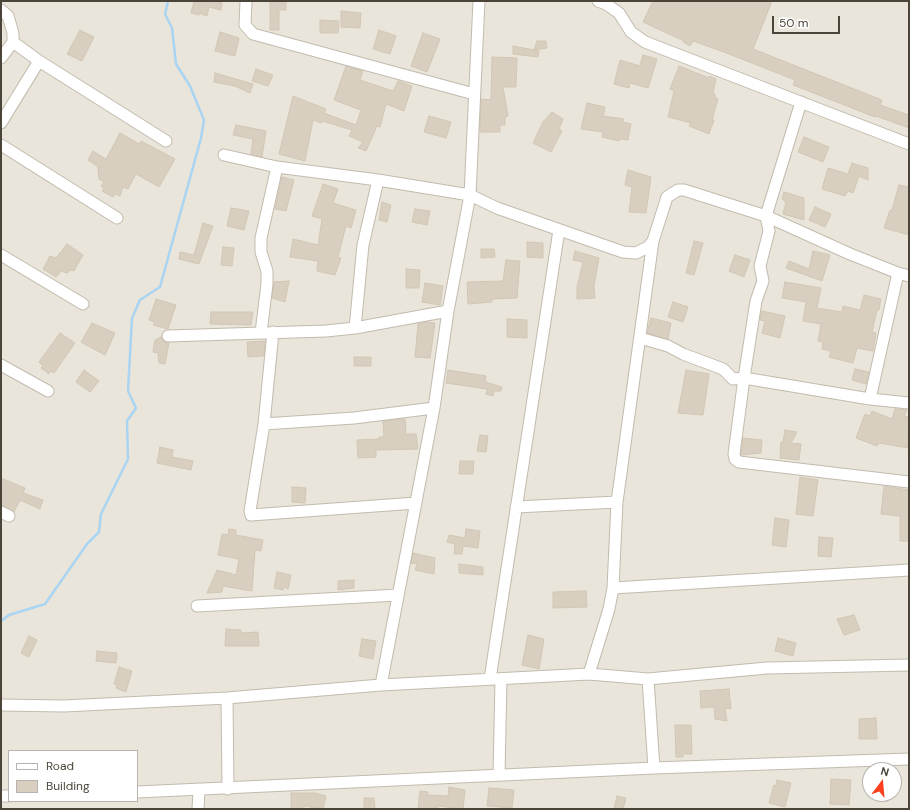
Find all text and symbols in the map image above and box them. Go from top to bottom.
scale bar [774,8,842,34]
text: 50 m [779,15,808,31]
legend [8,750,138,802]
text: Road [46,758,74,774]
north arrow [862,762,902,802]
text: N [879,764,891,779]
text: Building [46,778,90,794]

